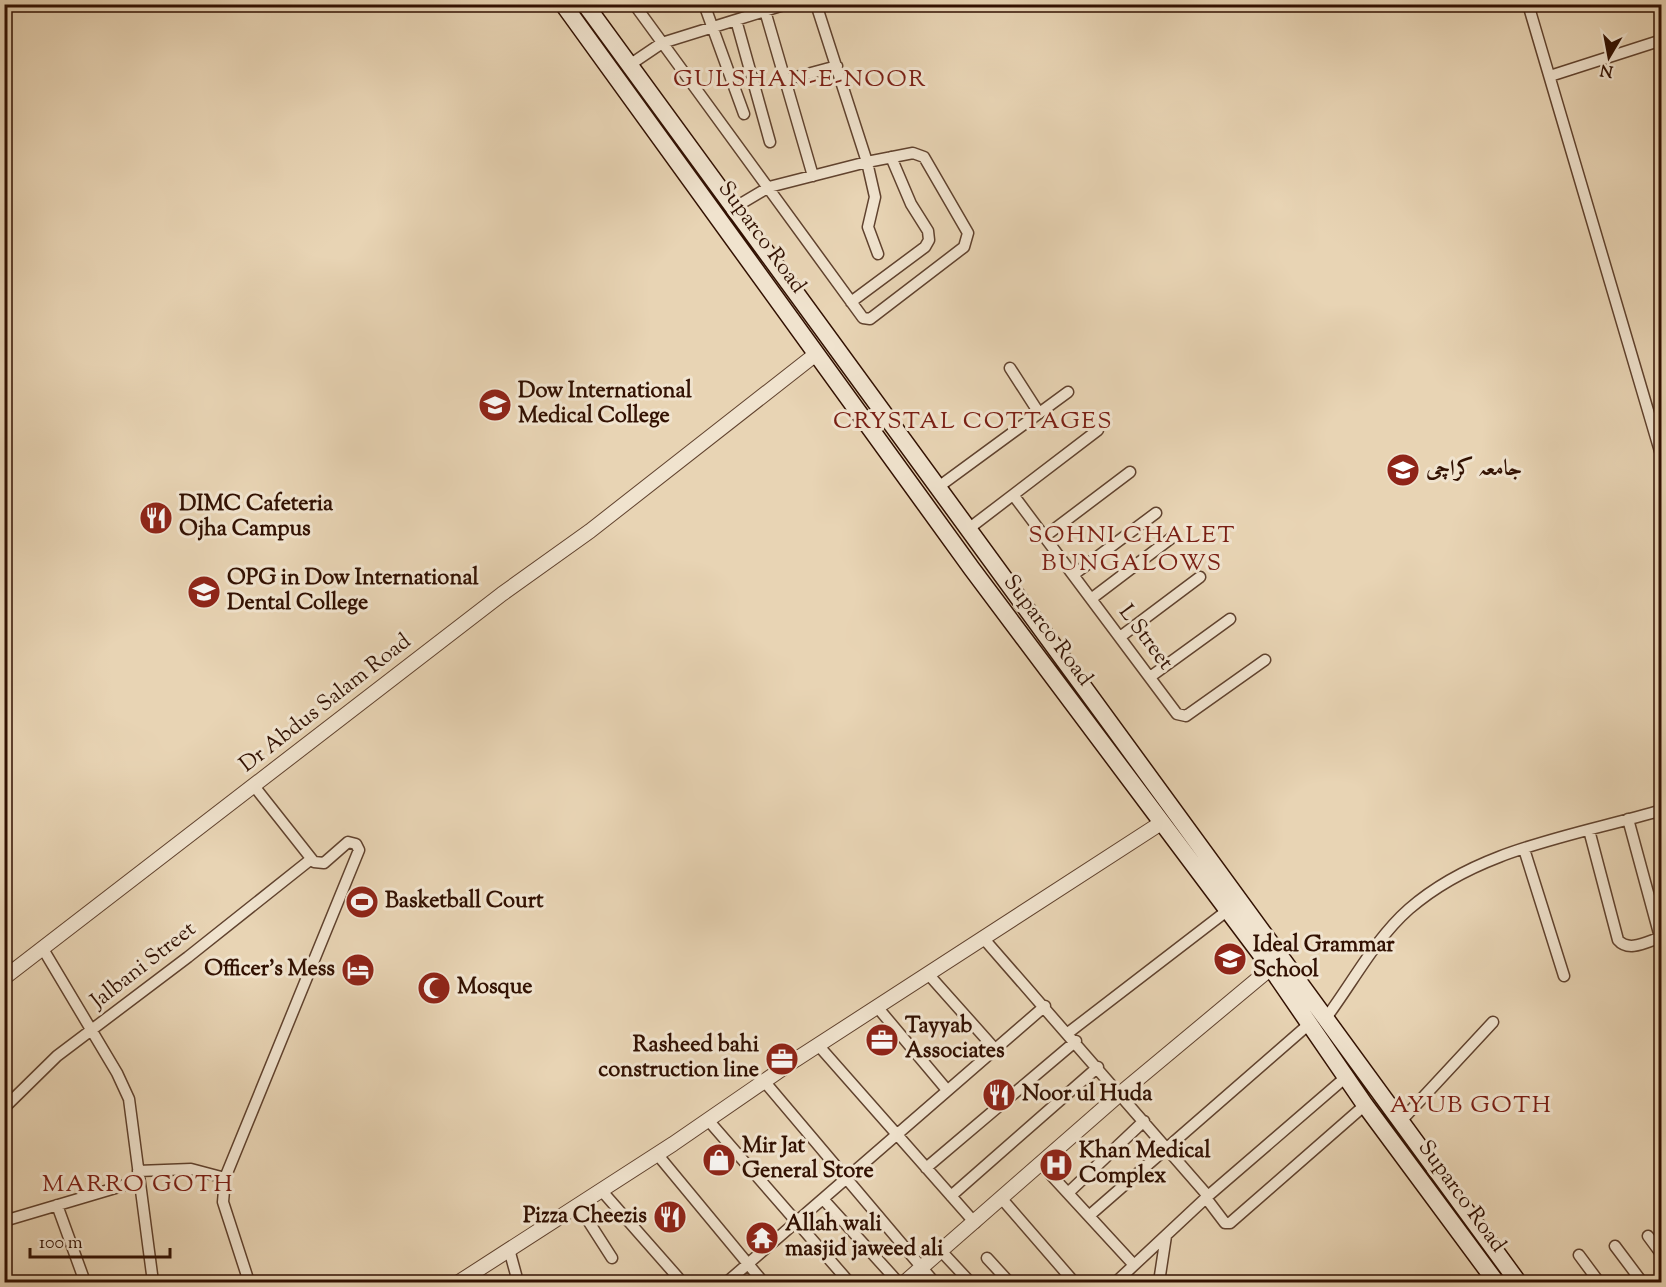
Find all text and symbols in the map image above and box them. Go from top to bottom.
north arrow [1579,27,1639,87]
text: N [1598,57,1615,82]
district label: GULSHAN-E-NOOR [673,63,927,97]
street label: Suparco Road [709,175,813,301]
place label: Dow International Medical College [518,376,693,433]
school or university icon: Dow International Medical College [477,387,513,423]
district label: CRYSTAL COTTAGES [833,405,1113,439]
school or university icon: جامعہ کراچی [1385,452,1421,488]
place label: جامعہ کراچی [1425,454,1522,486]
place label: DIMC Cafeteria Ojha Campus [179,489,334,546]
restaurant icon: DIMC Cafeteria Ojha Campus [138,500,174,536]
district label: SOHNI CHALET BUNGALOWS [1028,519,1236,581]
place label: OPG in Dow International Dental College [227,563,480,620]
street label: Suparco Road [994,569,1100,693]
school or university icon: OPG in Dow International Dental College [186,574,222,610]
street label: L Street [1110,599,1181,678]
street label: Dr Abdus Salam Road [233,627,419,781]
sports icon: Basketball Court [344,884,380,920]
place label: Basketball Court [385,886,544,918]
street label: Jalbani Street [84,914,204,1018]
place label: Ideal Grammar School [1253,930,1395,987]
school or university icon: Ideal Grammar School [1212,941,1248,977]
hotel icon: Officer's Mess [340,952,376,988]
place label: Officer's Mess [204,954,335,986]
mosque icon: Mosque [416,970,452,1006]
place label: Mosque [457,972,533,1004]
place label: Tayyab Associates [905,1011,1005,1068]
office icon: Tayyab Associates [864,1022,900,1058]
place label: Rasheed bahi construction line [598,1030,760,1087]
office icon: Rasheed bahi construction line [764,1041,800,1077]
restaurant icon: Noor ul Huda [981,1077,1017,1113]
place label: Noor ul Huda [1022,1079,1153,1111]
district label: AYUB GOTH [1390,1089,1552,1123]
place label: Mir Jat General Store [742,1131,874,1188]
street label: Suparco Road [1409,1134,1513,1260]
place label: Khan Medical Complex [1079,1136,1211,1193]
shop icon: Mir Jat General Store [701,1142,737,1178]
hospital icon: Khan Medical Complex [1038,1147,1074,1183]
district label: MARRO GOTH [42,1168,234,1202]
restaurant icon: Pizza Cheezis [652,1199,688,1235]
place label: Pizza Cheezis [523,1201,647,1233]
place label: Allah wali masjid jaweed ali [785,1209,944,1266]
temple icon: Allah wali masjid jaweed ali [744,1220,780,1256]
scale bar [30,1221,170,1259]
text: 100 m [39,1231,83,1257]

